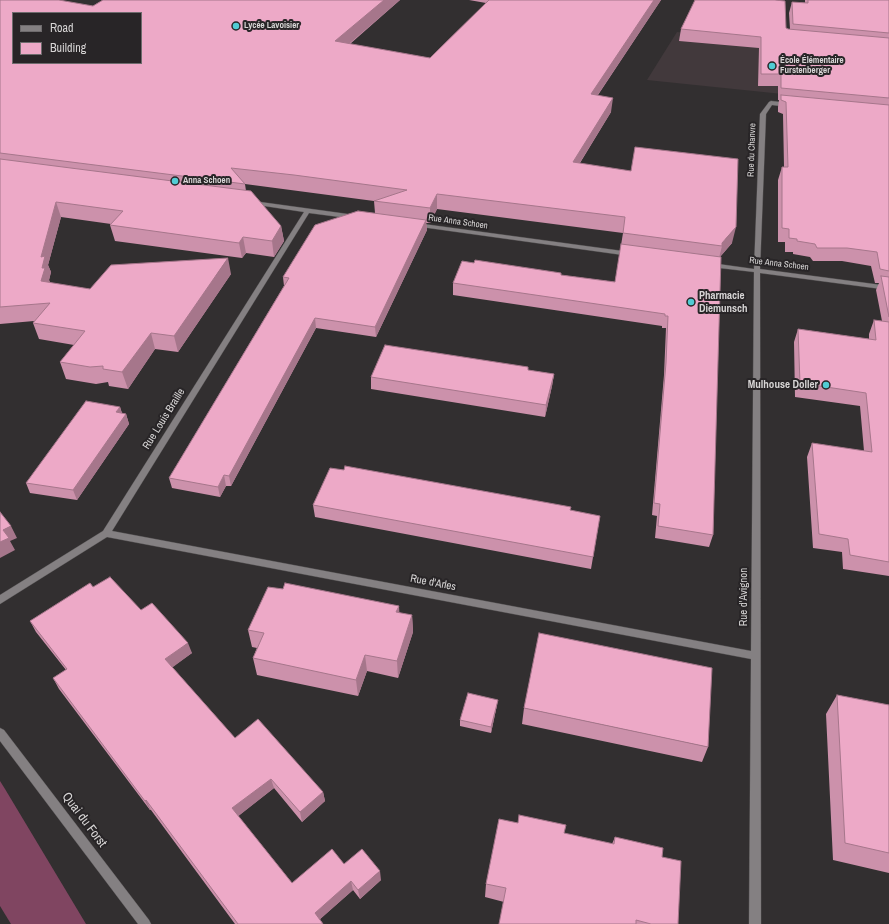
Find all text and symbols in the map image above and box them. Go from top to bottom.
legend [12,12,142,64]
text: Road [50,20,74,36]
marker: Lycée Lavoisier [231,21,241,31]
place label: Lycée Lavoisier [244,21,299,31]
text: Building [50,40,86,56]
place label: École Élémentaire Furstenberger [780,56,844,77]
marker: École Élémentaire Furstenberger [767,61,777,71]
street label: Rue du Chanvre [746,123,758,177]
marker: Anna Schoen [170,176,180,186]
place label: Anna Schoen [183,176,230,186]
street label: Rue Anna Schoen [428,212,488,232]
street label: Rue Anna Schoen [749,255,809,273]
place label: Pharmacie Diemunsch [699,289,748,315]
marker: Pharmacie Diemunsch [686,297,696,307]
place label: Mulhouse Doller [748,378,818,392]
marker: Mulhouse Doller [821,380,831,390]
street label: Rue Louis Braille [140,386,188,452]
street label: Rue d'Avignon [737,568,751,626]
street label: Rue d'Arles [409,572,457,594]
street label: Quai du Forst [58,789,110,851]

